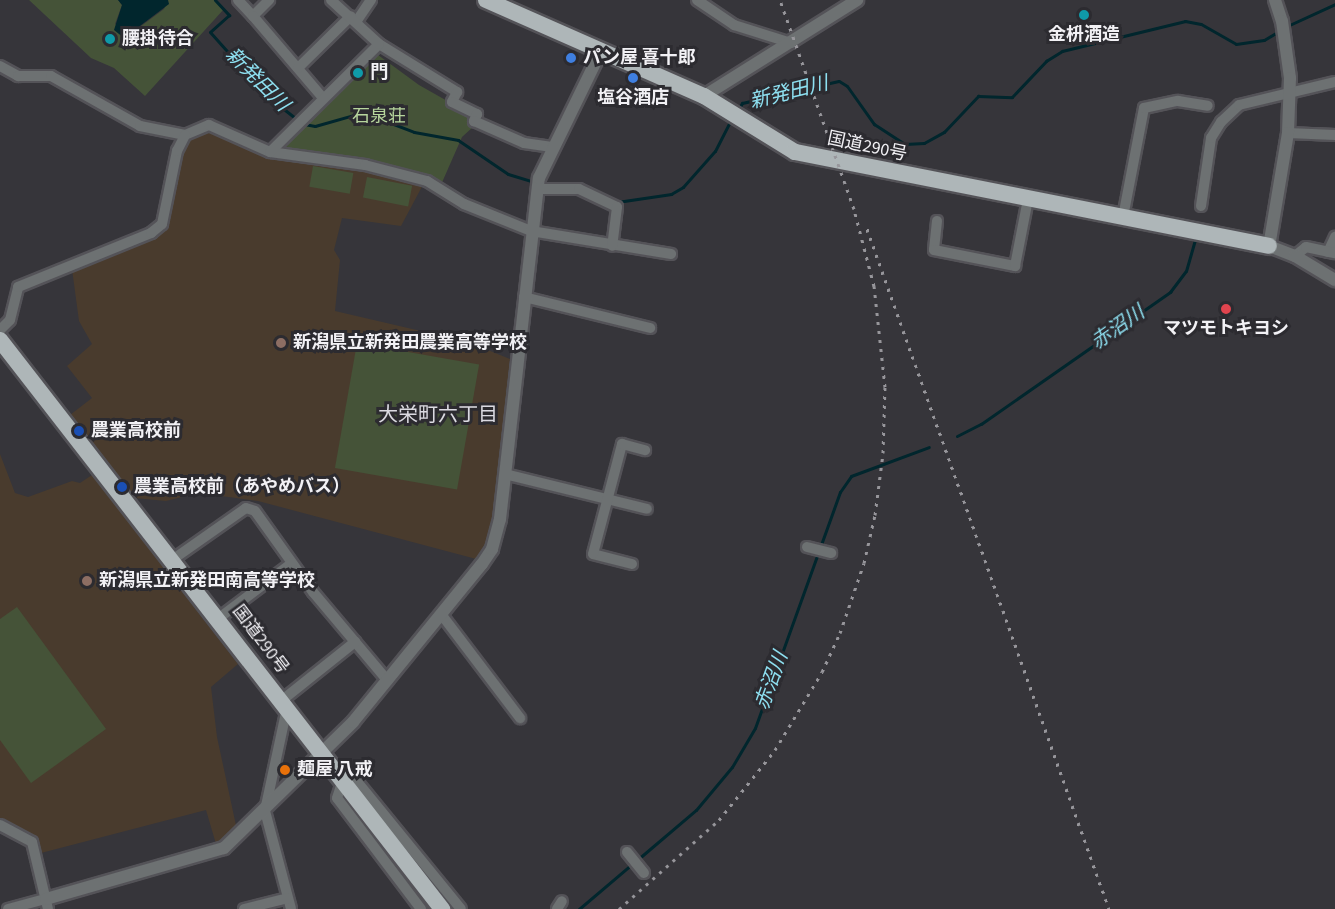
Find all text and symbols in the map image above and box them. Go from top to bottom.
marker: 金枡酒造 [1077,8,1091,22]
place label: 金枡酒造 [1048,24,1120,46]
place label: 腰掛待合 [122,28,194,50]
marker: 腰掛待合 [103,32,117,46]
water label: 新発田川 [220,43,294,117]
place label: パン屋 喜十郎 [583,47,695,69]
marker: パン屋 喜十郎 [564,51,578,65]
place label: 門 [370,62,388,84]
marker: 門 [351,66,365,80]
marker: 塩谷酒店 [626,71,640,85]
water label: 新発田川 [747,72,831,114]
place label: 塩谷酒店 [597,87,669,109]
park label: 石泉荘 [352,106,406,128]
street label: 国道290号 [825,128,909,166]
water label: 赤沼川 [1087,301,1149,355]
marker: マツモトキヨシ [1219,302,1233,316]
place label: マツモトキヨシ [1163,318,1289,340]
place label: 新潟県立新発田農業高等学校 [293,332,527,354]
marker: 新潟県立新発田農業高等学校 [274,336,288,350]
district label: 大栄町六丁目 [378,403,498,427]
place label: 農業高校前 [91,420,181,442]
marker: 農業高校前 [72,424,86,438]
place label: 農業高校前（あやめバス） [134,476,350,498]
marker: 農業高校前（あやめバス） [115,480,129,494]
place label: 新潟県立新発田南高等学校 [99,570,315,592]
marker: 新潟県立新発田南高等学校 [80,574,94,588]
street label: 国道290号 [227,601,293,679]
water label: 赤沼川 [750,649,794,713]
place label: 麺屋 八戒 [297,759,373,781]
marker: 麺屋 八戒 [278,763,292,777]

